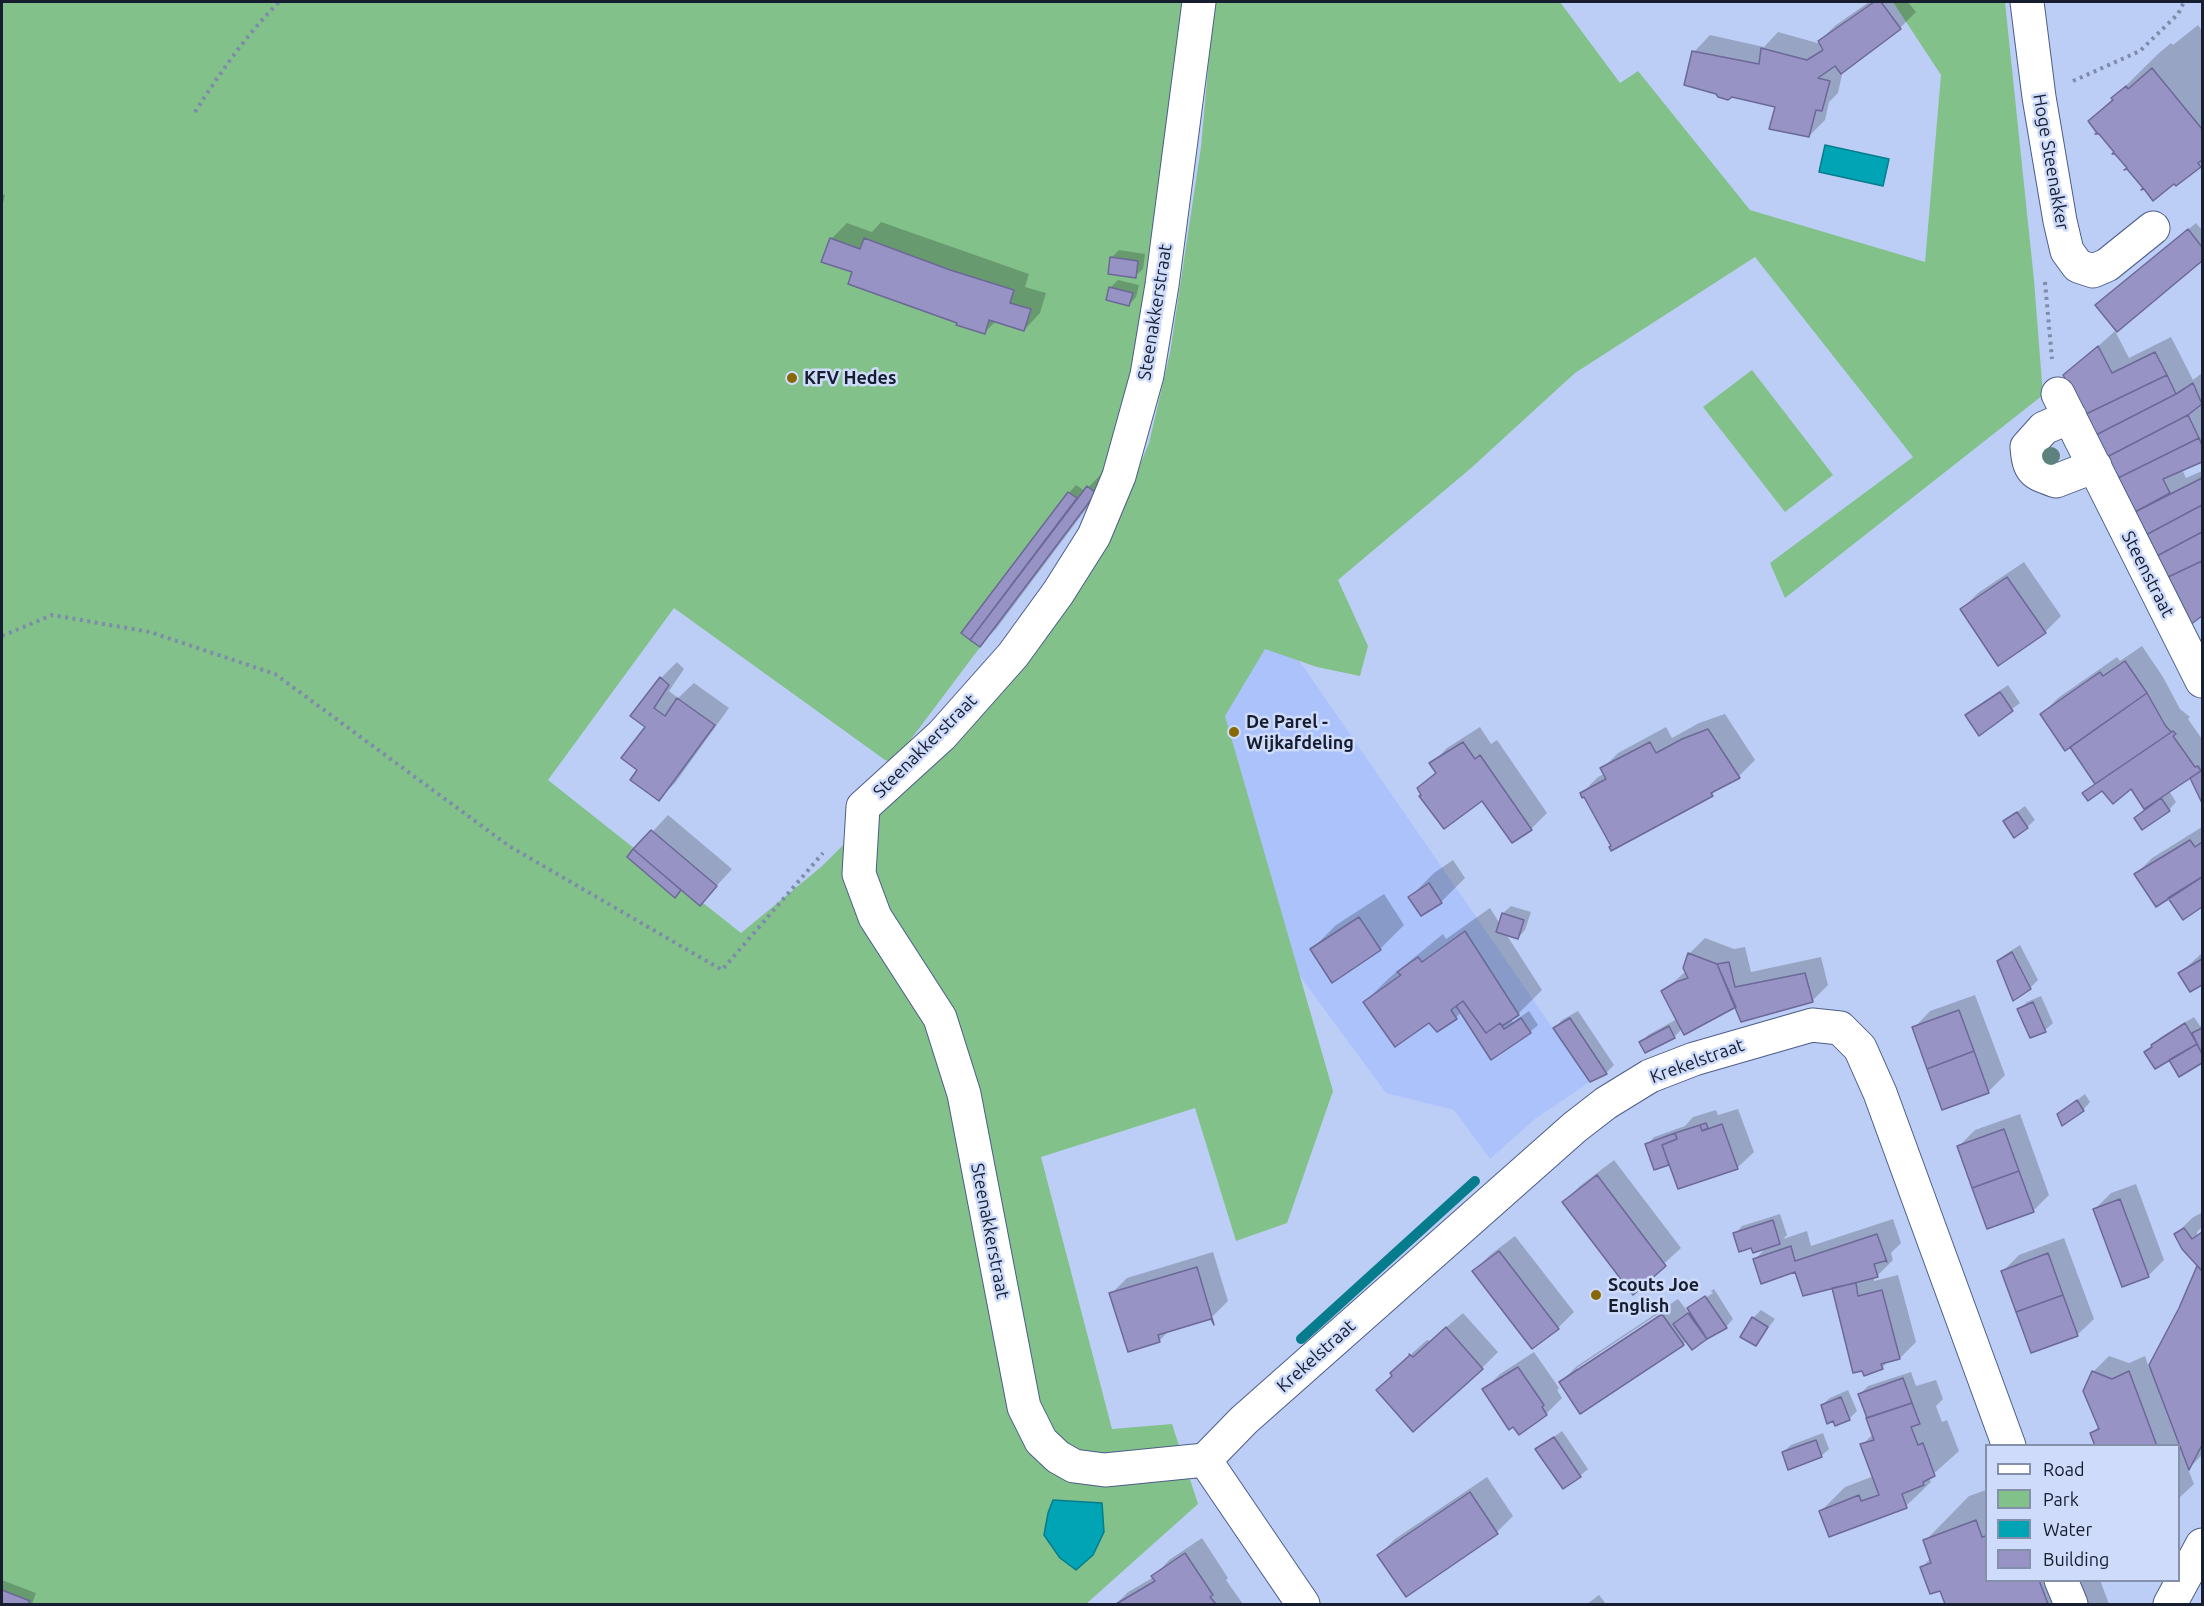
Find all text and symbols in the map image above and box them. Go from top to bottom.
street label: Hoge Steenakker [2028,92,2074,232]
street label: Steenakkerstraat [1134,242,1176,382]
place label: KFV Hedes [804,367,896,389]
marker: KFV Hedes [785,371,799,385]
street label: Steenstraat [2117,527,2179,621]
street label: Steenakkerstraat [869,690,981,802]
place label: De Parel - Wijkafdeling [1246,711,1354,754]
marker: De Parel - Wijkafdeling [1227,725,1241,739]
street label: Krekelstraat [1647,1034,1747,1088]
street label: Steenakkerstraat [966,1161,1014,1301]
place label: Scouts Joe English [1608,1274,1699,1316]
marker: Scouts Joe English [1589,1288,1603,1302]
street label: Krekelstraat [1272,1315,1360,1397]
legend [1985,1444,2180,1582]
text: Road [2043,1459,2085,1479]
text: Park [2043,1489,2079,1509]
text: Water [2043,1519,2092,1539]
text: Building [2043,1549,2109,1569]

